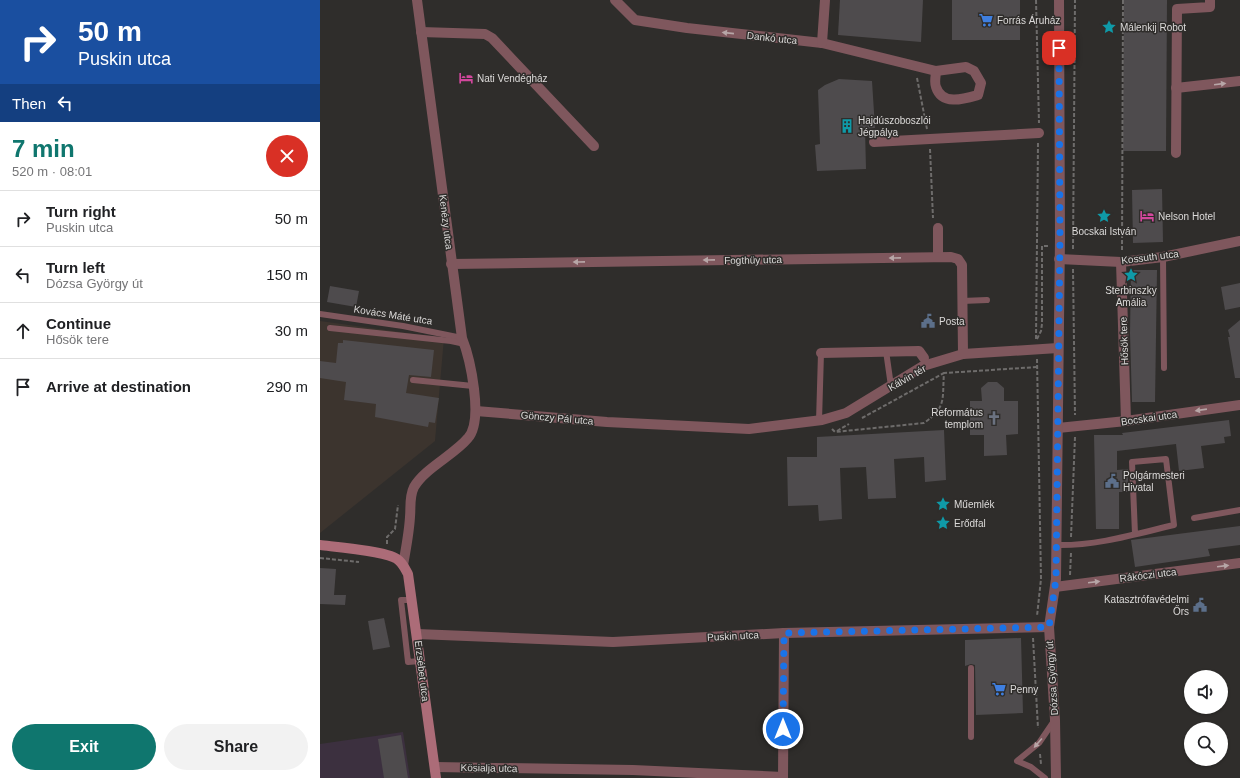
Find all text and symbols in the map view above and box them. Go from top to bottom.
supermarket icon: Forrás Áruház [978,12,994,28]
place label: Forrás Áruház [997,14,1060,26]
icon: right [12,16,64,68]
text: 50 m [78,16,142,47]
place icon: Málenkij Robot [1101,19,1117,35]
place label: Málenkij Robot [1120,22,1186,33]
one-way arrow [721,30,734,36]
street label: Dankó utca [746,30,798,46]
pin [1042,31,1076,65]
icon: arrive [1048,37,1070,59]
text: Puskin utca [78,49,171,69]
hotel icon: Nati Vendégház [458,70,474,86]
place label: Nati Vendégház [477,73,548,84]
one-way arrow [1213,81,1226,87]
icon: left [54,92,76,114]
text: Then [12,95,46,112]
place label: Hajdúszoboszlói Jégpálya [858,115,931,138]
building icon: Hajdúszoboszlói Jégpálya [839,118,855,134]
text: 7 min [12,135,75,162]
button: close [266,135,308,177]
text: 520 m · 08:01 [12,164,92,179]
street label: Kenézy utca [437,194,455,250]
text: Turn right [46,203,116,220]
icon: right [12,208,34,230]
place icon: Bocskai István [1096,208,1112,224]
hotel icon: Nelson Hotel [1139,208,1155,224]
text: 50 m [275,210,308,227]
place label: Nelson Hotel [1158,211,1215,222]
text: Puskin utca [46,220,113,235]
place label: Bocskai István [1072,226,1136,237]
street label: Kossuth utca [1121,248,1180,266]
street label: Fogthüy utca [724,254,782,266]
one-way arrow [888,255,901,261]
one-way arrow [702,257,715,263]
text: Turn left [46,259,105,276]
one-way arrow [572,259,585,265]
icon: left [12,264,34,286]
text: 150 m [266,266,308,283]
place icon: Sterbinszky Amália [1123,267,1139,283]
text: Dózsa György út [46,276,143,291]
place label: Sterbinszky Amália [1105,285,1157,308]
street label: Kovács Máté utca [353,303,434,327]
public building icon: Posta [920,313,936,329]
text: Continue [46,315,111,332]
place label: Posta [939,316,965,327]
street label: Hősök tere [1118,316,1130,365]
icon: ahead [12,320,34,342]
text: 30 m [275,322,308,339]
text: Hősök tere [46,332,109,347]
street label: Kálvin tér [886,362,928,393]
icon: arrive [12,376,34,398]
text: Arrive at destination [46,378,191,395]
text: 290 m [266,378,308,395]
place label: Református templom [931,407,983,430]
one-way arrow [1195,407,1207,413]
street label: Gönczy Pál utca [520,409,594,427]
street label: Bocskai utca [1120,409,1178,427]
church icon: Református templom [986,410,1002,426]
place label: Polgármesteri Hivatal [1123,470,1185,493]
public building icon: Polgármesteri Hivatal [1104,473,1120,489]
place icon: Műemlék [935,496,951,512]
place label: Műemlék [954,499,996,510]
place icon: Erődfal [935,515,951,531]
place label: Erődfal [954,518,986,529]
one-way arrow [1217,562,1229,569]
street label: Rákóczi utca [1119,566,1178,584]
one-way arrow [1088,579,1100,585]
place label: Katasztrófavédelmi Őrs [1104,594,1189,617]
public building icon: Katasztrófavédelmi Őrs [1192,597,1208,613]
street label: Puskin utca [707,629,760,643]
street label: Erzsébet utca [413,640,431,702]
street label: Dózsa György út [1044,640,1060,716]
map controls [1184,670,1228,766]
button: sound [1184,670,1228,714]
supermarket icon: Penny [991,681,1007,697]
place label: Penny [1010,684,1038,695]
position arrow [762,708,804,750]
button: search [1184,722,1228,766]
button: Exit [12,724,156,770]
button: Share [164,724,308,770]
one-way arrow [1034,737,1043,748]
street label: Kösialja utca [461,762,518,774]

